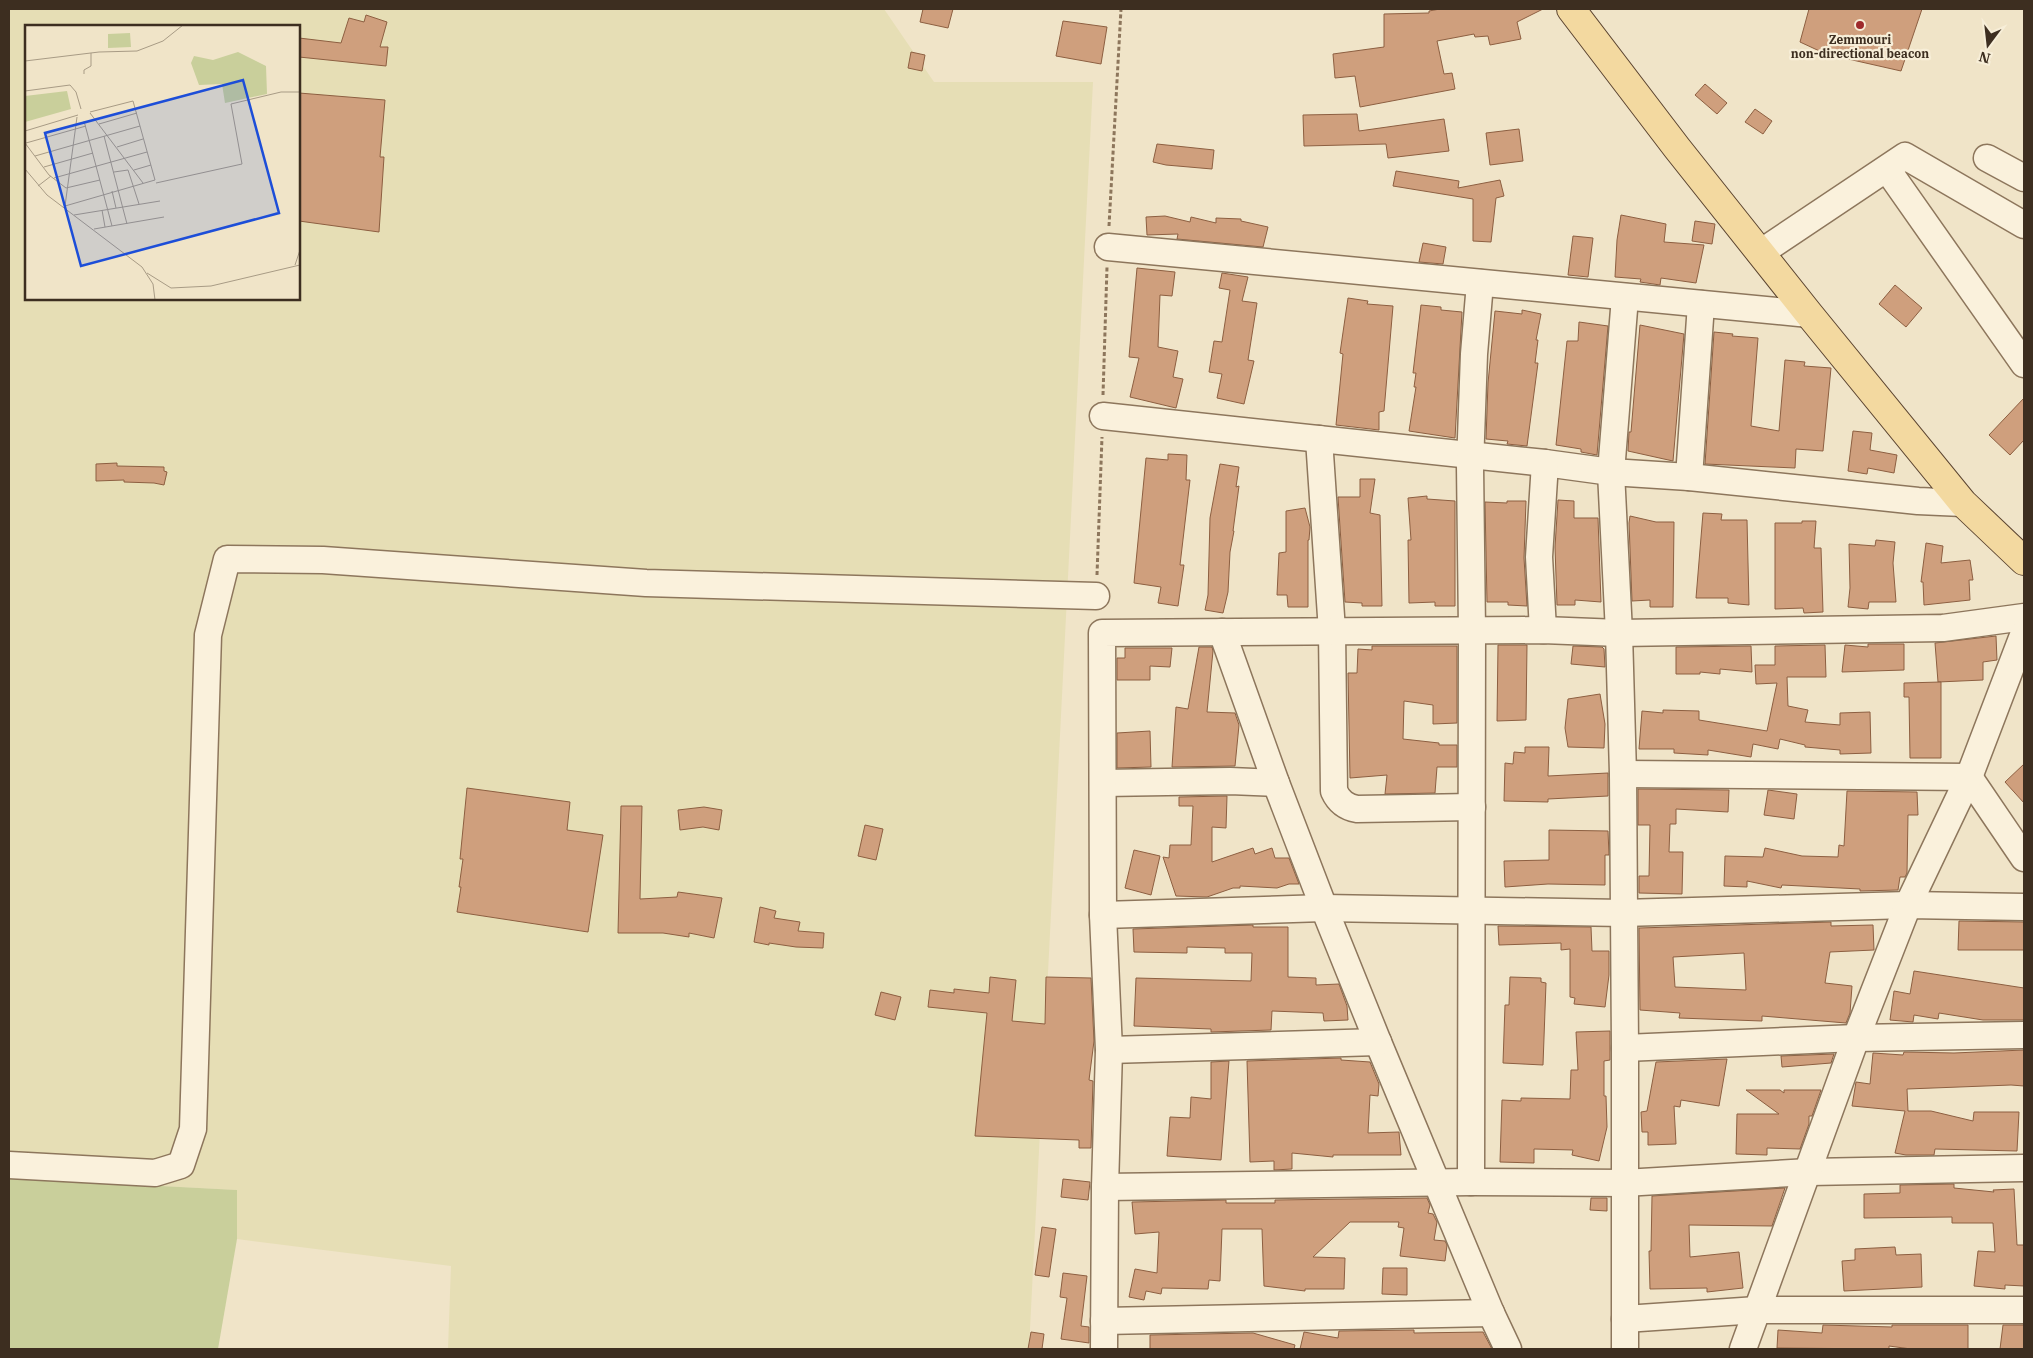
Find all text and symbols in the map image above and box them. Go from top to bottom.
marker: Zemmouri non-directional beacon [1854,19,1866,31]
north arrow [1963,20,2013,70]
inset map [25,25,300,300]
place label: Zemmouri non-directional beacon [1791,32,1929,61]
text: N [1977,47,1992,68]

